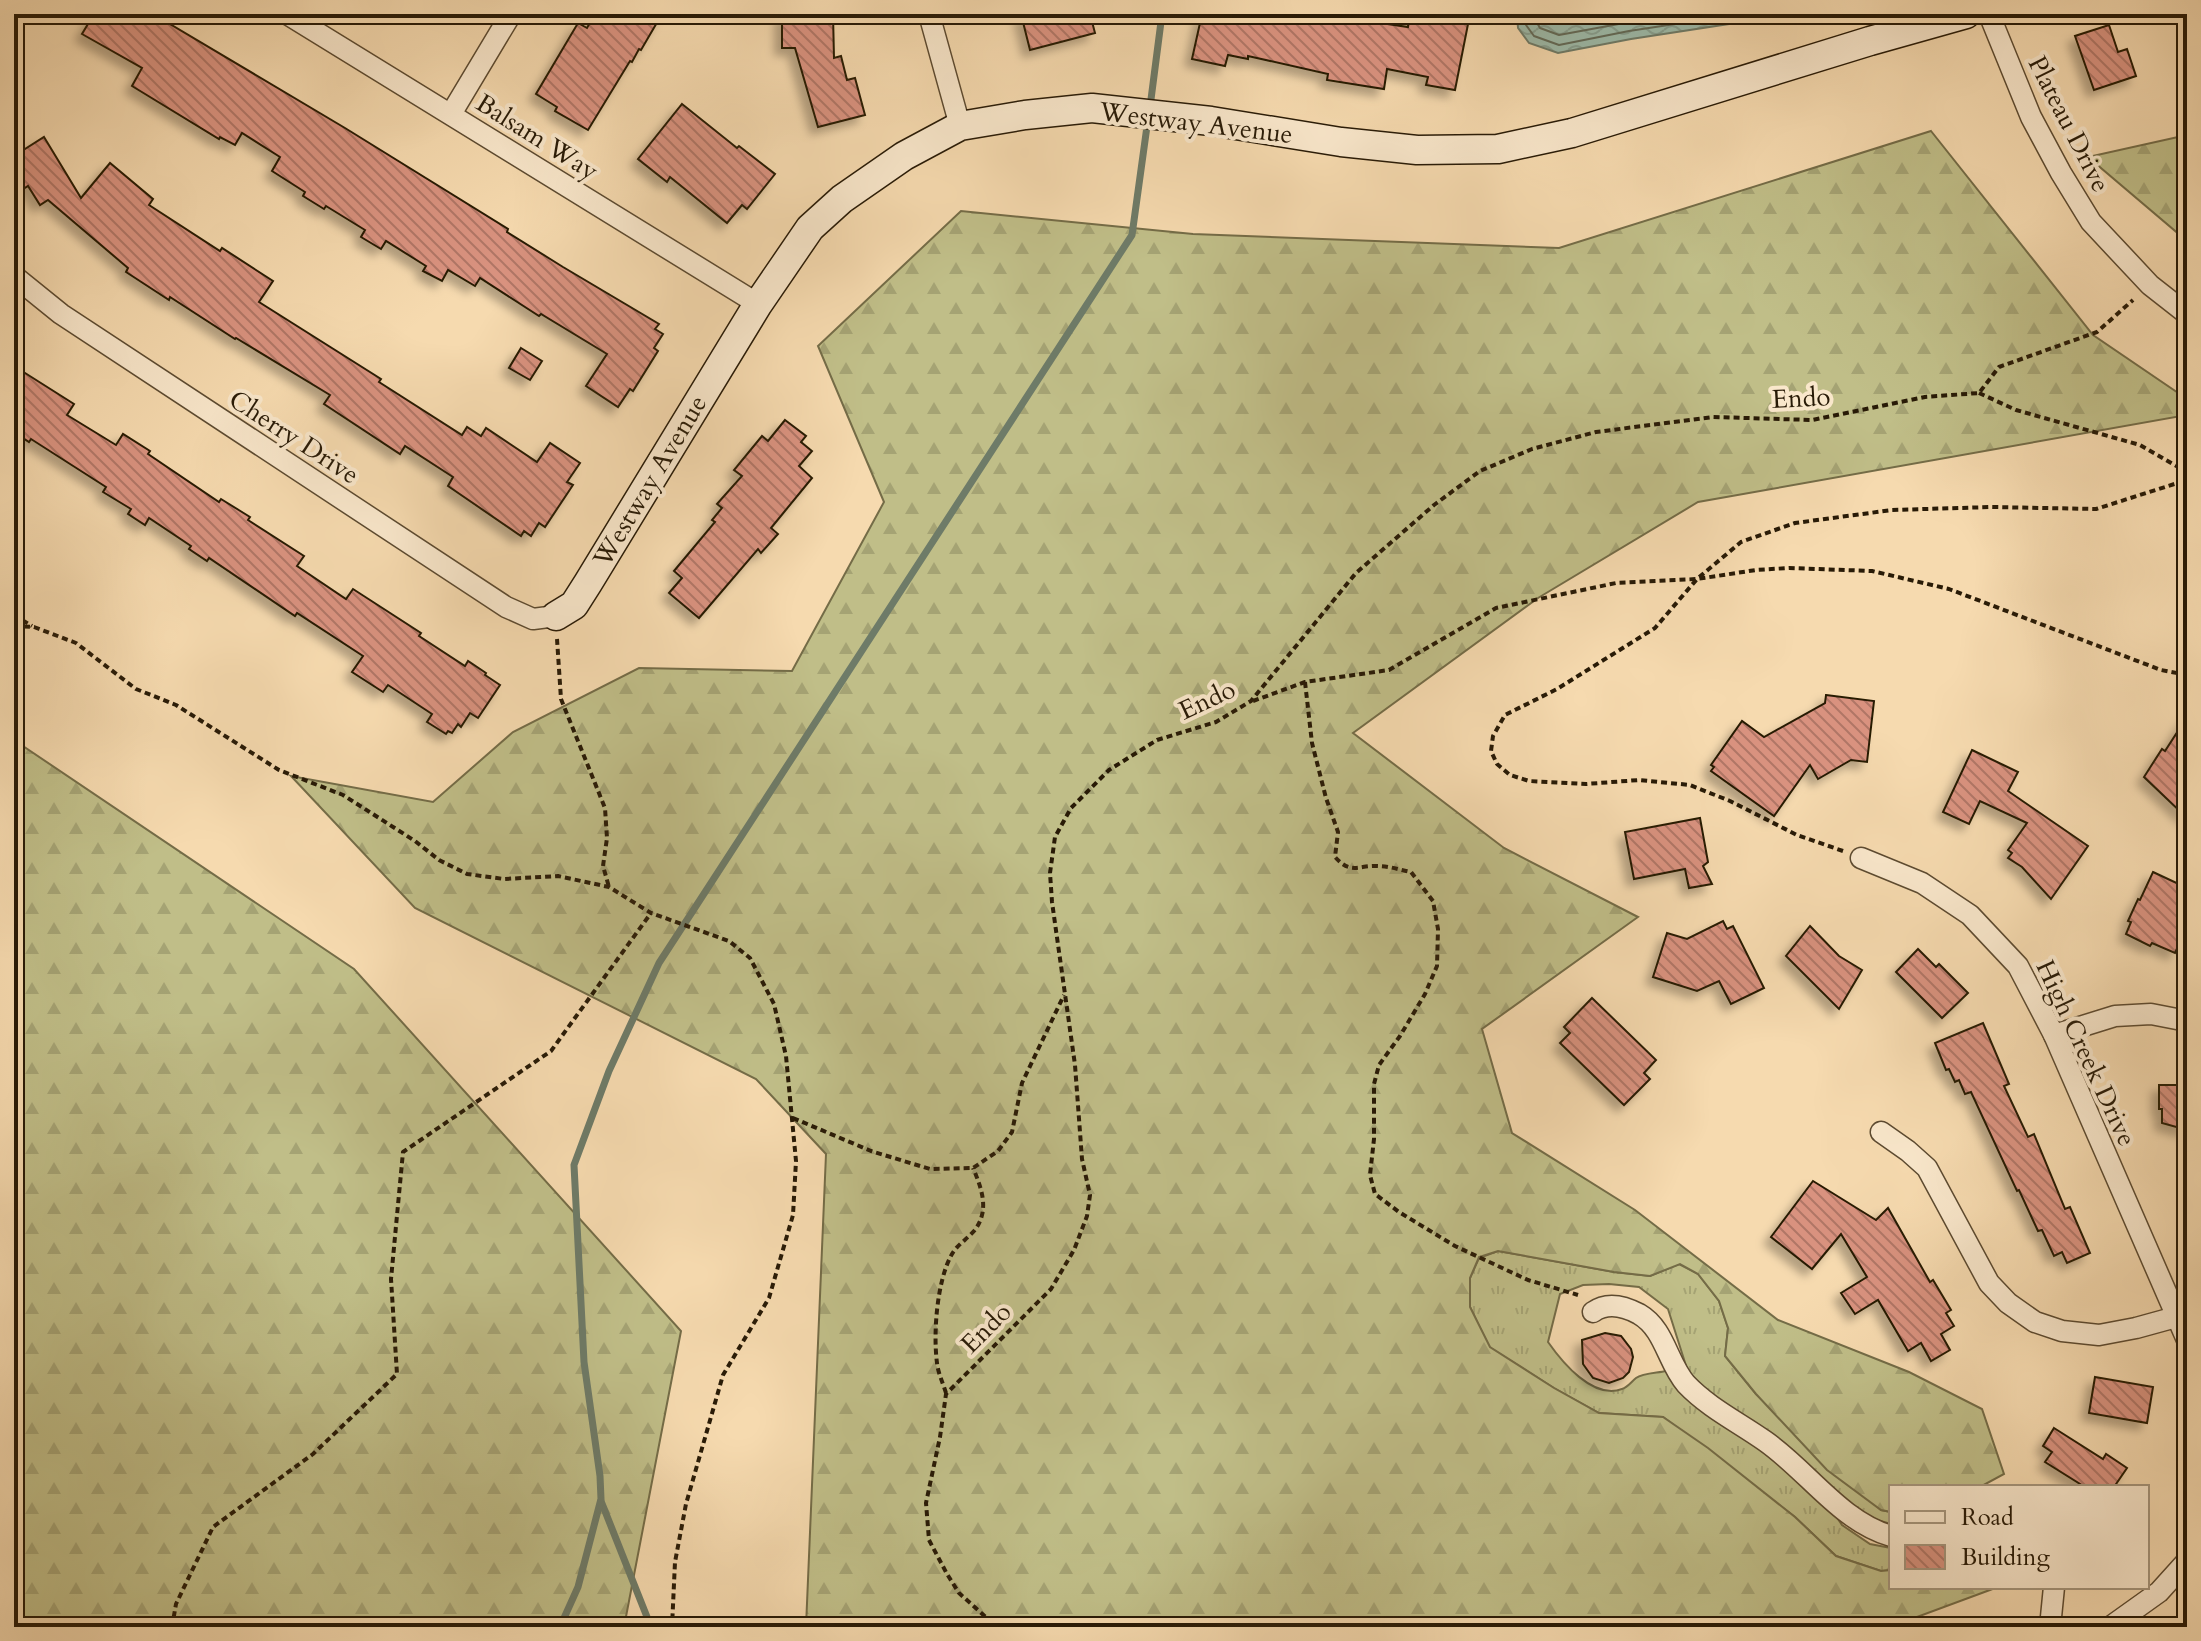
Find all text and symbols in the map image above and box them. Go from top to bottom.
street label: Plateau Drive [2020,50,2118,198]
street label: Balsam Way [469,86,605,189]
street label: Westway Avenue [1096,94,1295,152]
street label: Endo [1771,379,1831,417]
street label: Cherry Drive [222,382,366,492]
street label: Westway Avenue [584,389,715,574]
street label: Endo [1173,672,1241,728]
street label: High Creek Drive [2028,954,2144,1152]
street label: Endo [953,1295,1019,1361]
legend [1889,1485,2149,1589]
text: Road [1961,1501,2014,1534]
text: Building [1961,1541,2051,1574]

